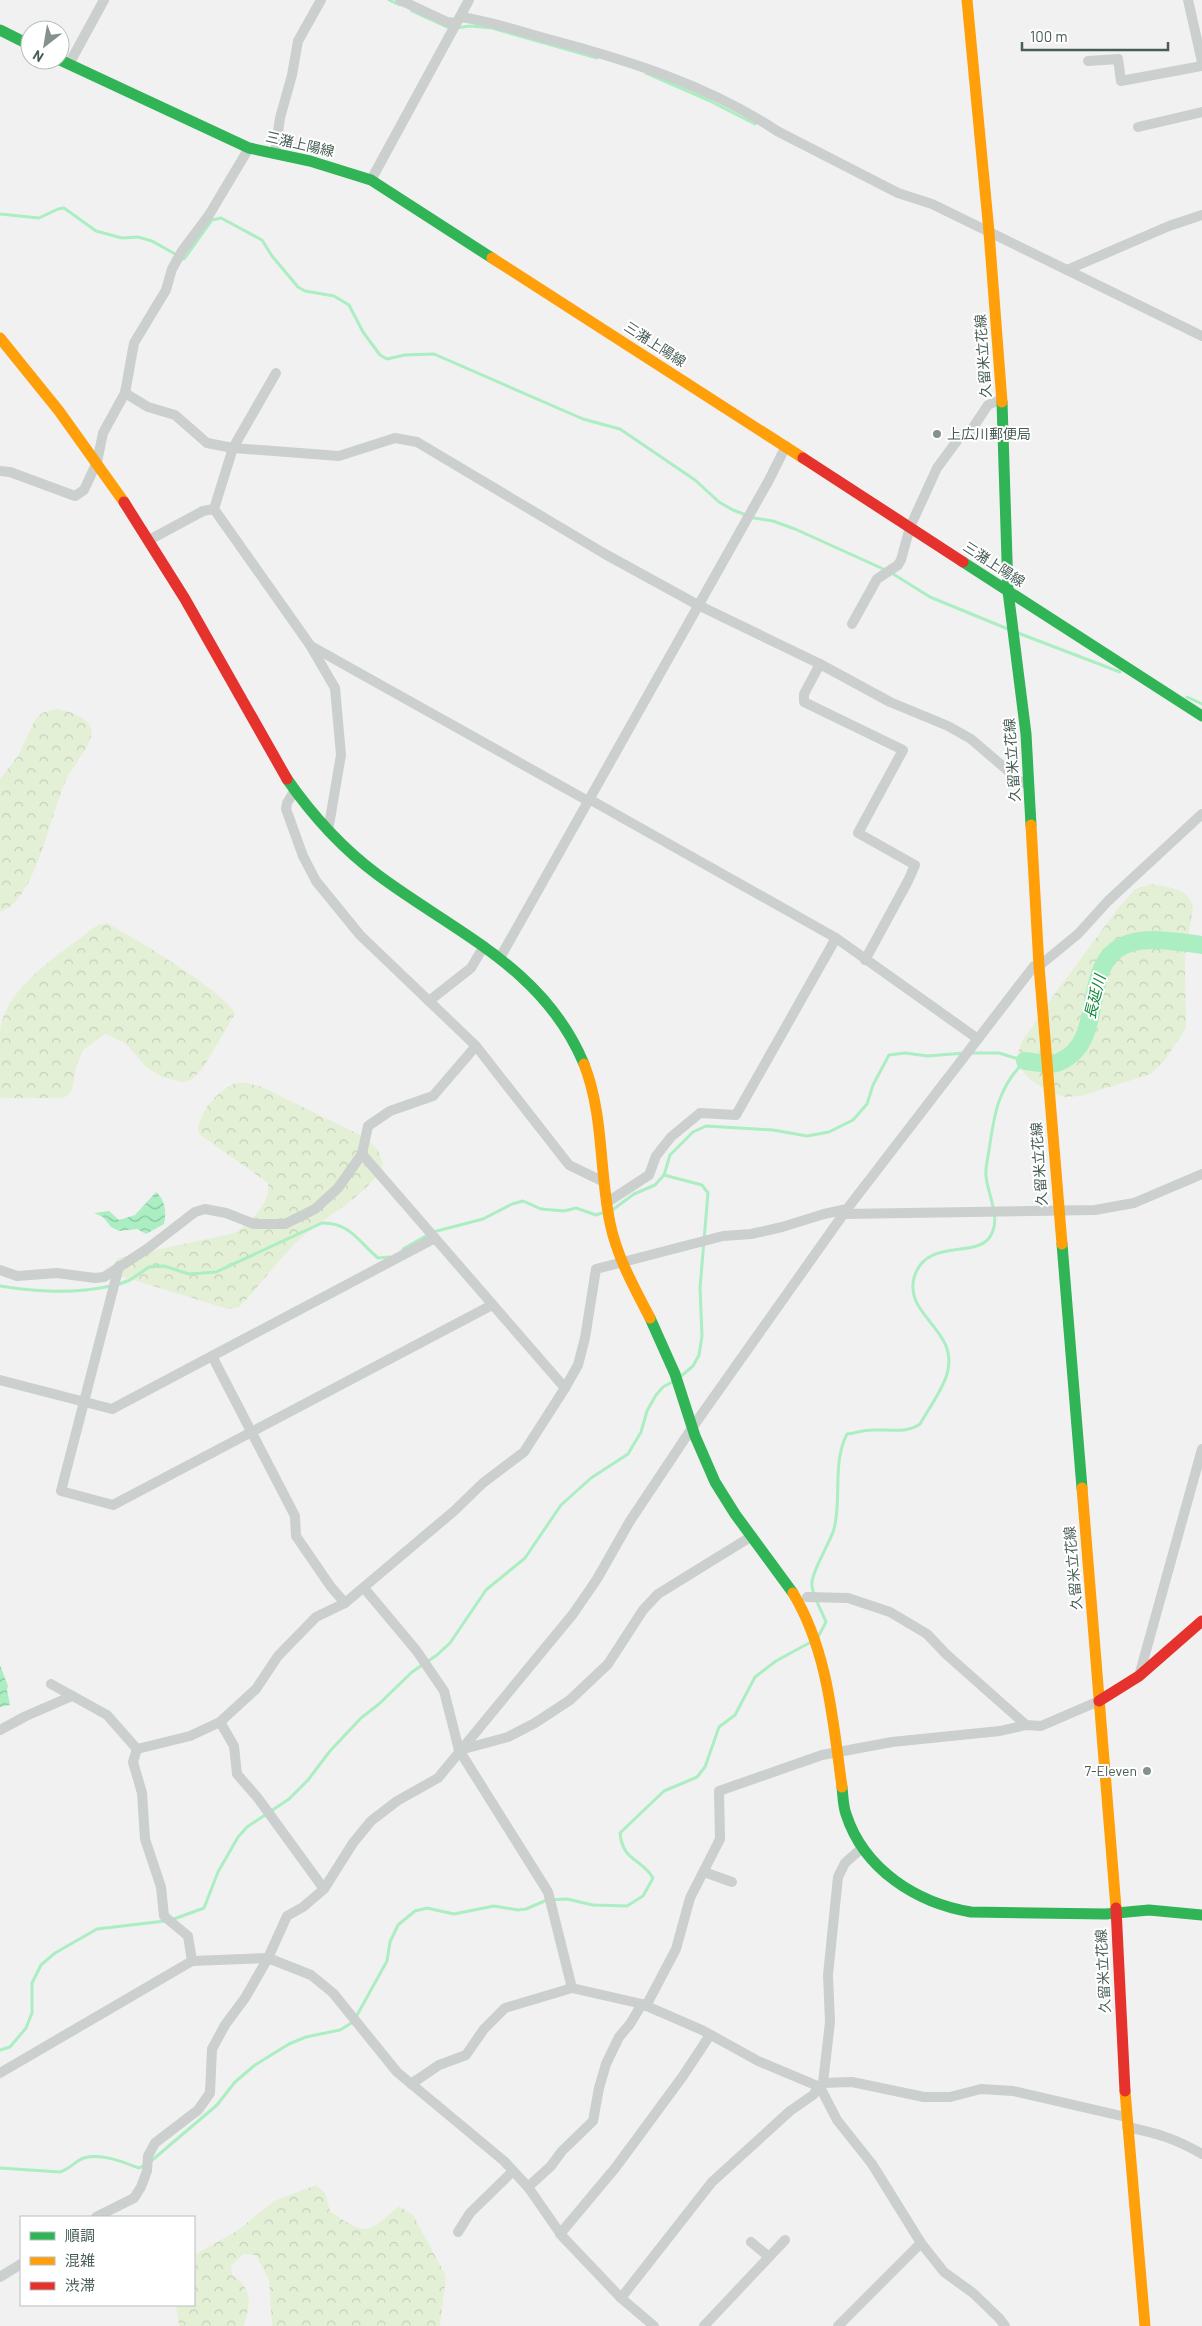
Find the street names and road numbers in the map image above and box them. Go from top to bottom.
street label: 三潴上陽線 [264,127,336,160]
street label: 久留米立花線 [971,314,994,399]
street label: 三潴上陽線 [621,317,689,370]
street label: 三潴上陽線 [960,537,1028,590]
street label: 久留米立花線 [1000,718,1023,803]
street label: 久留米立花線 [1027,1122,1050,1207]
street label: 久留米立花線 [1060,1525,1085,1611]
street label: 久留米立花線 [1092,1929,1113,2013]

